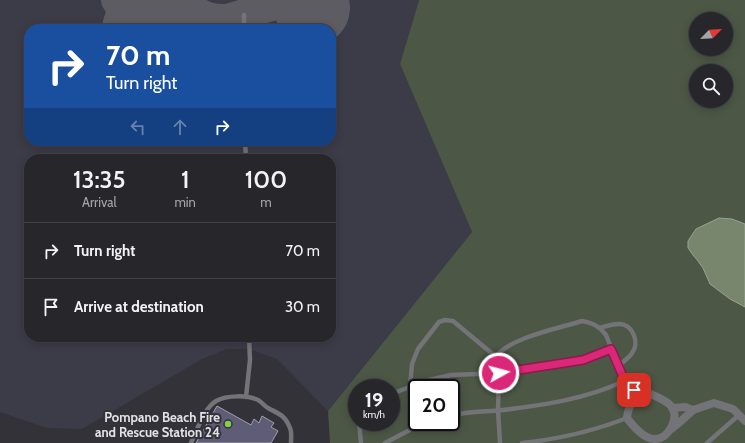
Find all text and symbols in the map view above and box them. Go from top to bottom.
north arrow [689,12,733,56]
map controls [689,12,733,108]
text: 70 m [106,38,170,72]
icon: right [40,40,92,92]
button: search [689,64,733,108]
text: Turn right [106,72,177,94]
icon: left [127,116,149,138]
icon: ahead [169,116,191,138]
icon: right [211,116,233,138]
text: 13:35 [73,165,125,194]
text: 1 [181,165,189,194]
text: 100 [245,165,287,194]
text: Arrival [82,194,117,210]
text: min [174,194,196,210]
text: m [260,194,272,210]
icon: right [40,240,62,262]
text: Turn right [74,242,135,260]
text: 70 m [286,242,320,260]
icon: arrive [40,296,62,318]
text: Arrive at destination [74,298,204,316]
text: 30 m [285,298,320,316]
position arrow [478,352,520,394]
pin [617,373,651,407]
speed limit sign: 20 [408,379,460,431]
icon: arrive [623,379,645,401]
text: 19 [365,388,383,412]
text: km/h [363,408,385,421]
place label: Pompano Beach Fire and Rescue Station 24 [95,409,220,440]
marker: Pompano Beach Fire and Rescue Station 24 [223,419,233,429]

